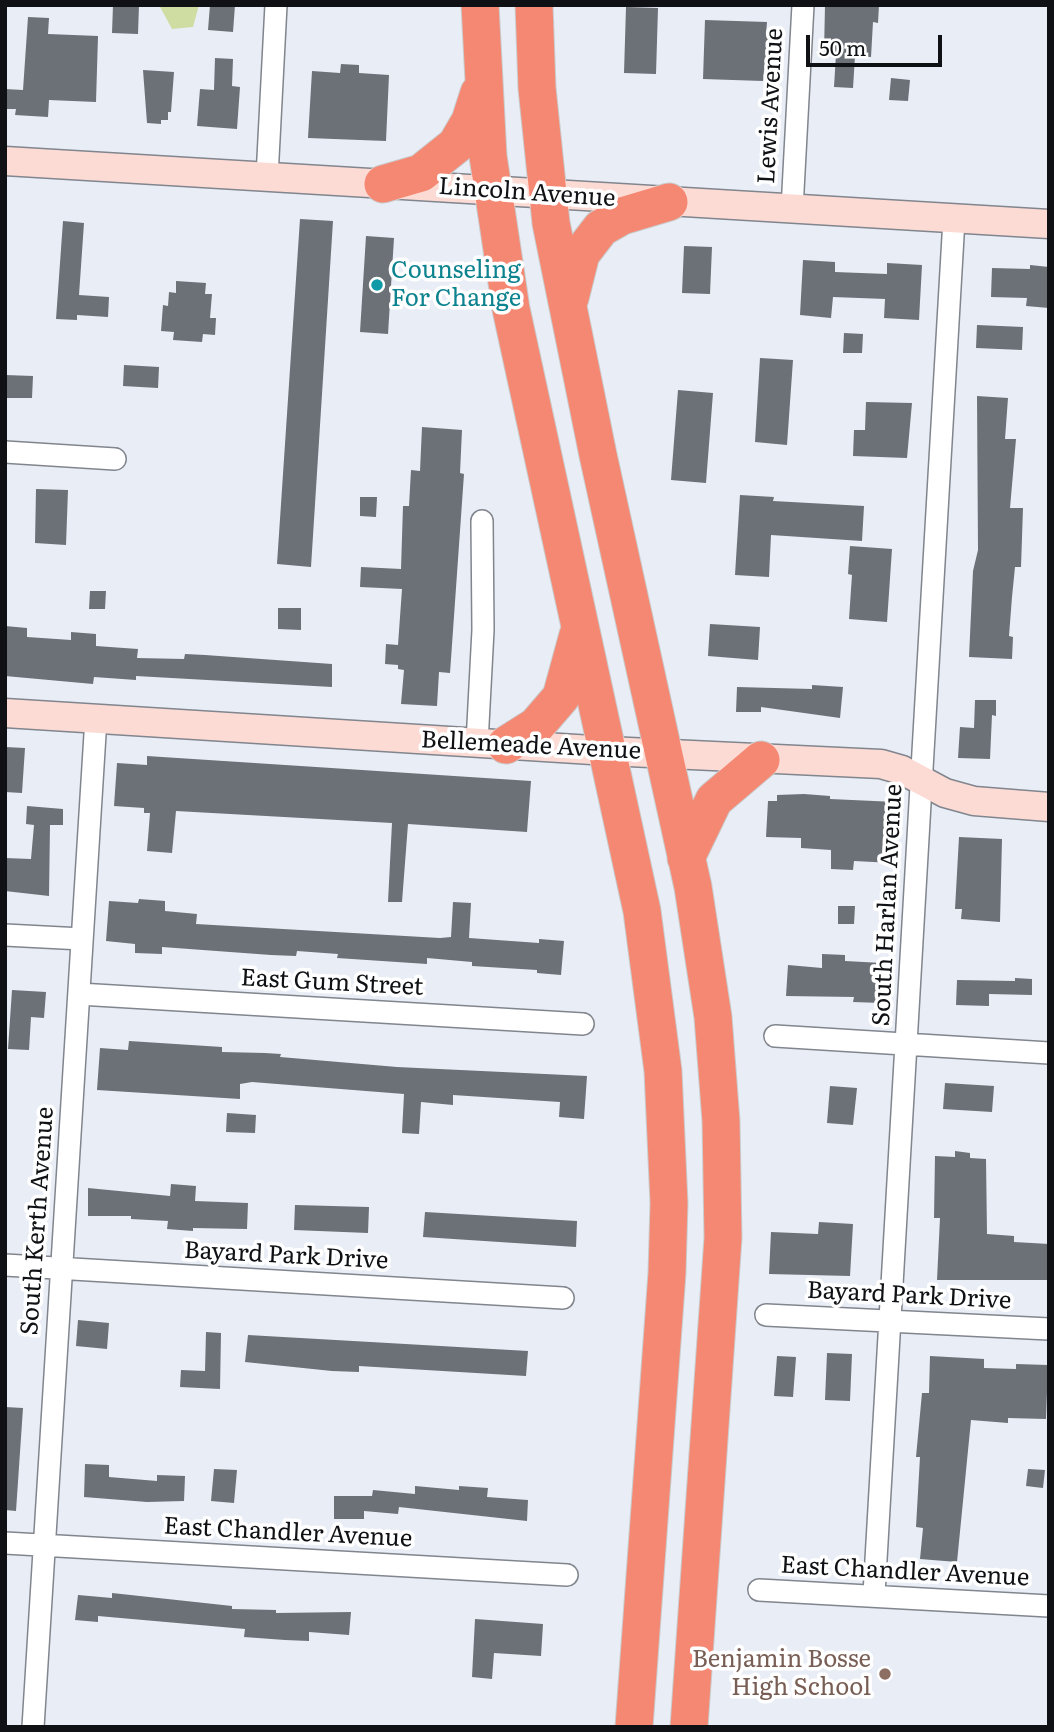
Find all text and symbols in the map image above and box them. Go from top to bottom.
scale bar [809,21,946,65]
street label: Lewis Avenue [753,27,789,185]
text: 50 m [819,31,866,62]
street label: Lincoln Avenue [437,172,617,214]
place label: Counseling For Change [391,257,521,313]
marker: Counseling For Change [369,277,385,293]
street label: Bellemeade Avenue [420,726,642,766]
street label: South Harlan Avenue [867,783,909,1027]
street label: East Gum Street [240,964,424,1002]
street label: South Kerth Avenue [16,1106,60,1336]
street label: Bayard Park Drive [183,1236,389,1276]
street label: Bayard Park Drive [806,1276,1012,1316]
street label: East Chandler Avenue [163,1512,413,1554]
street label: East Chandler Avenue [780,1551,1030,1593]
place label: Benjamin Bosse High School [692,1646,871,1702]
marker: Benjamin Bosse High School [877,1666,893,1682]

